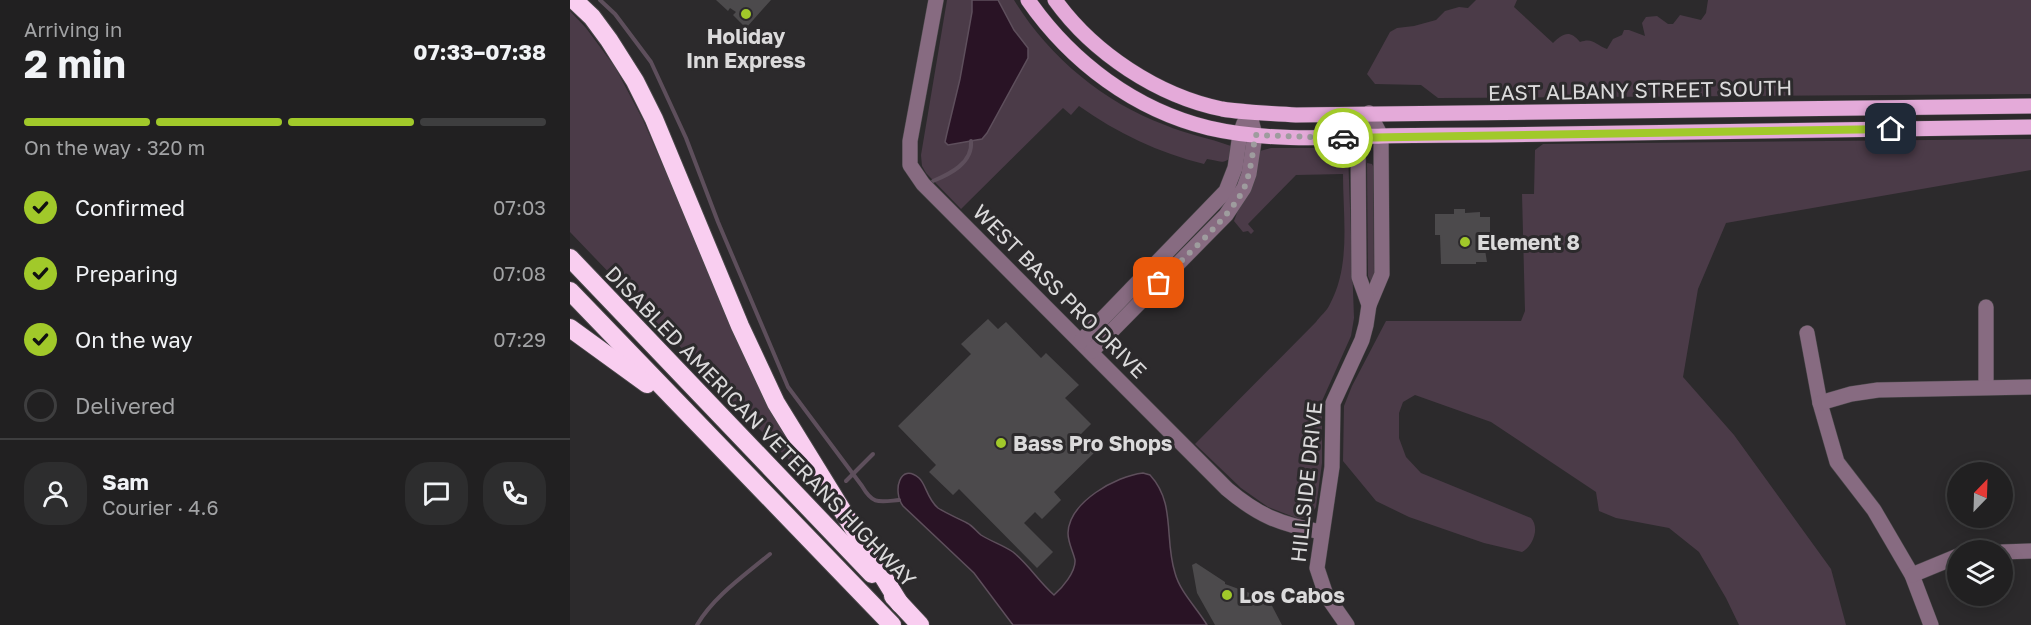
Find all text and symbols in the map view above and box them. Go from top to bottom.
marker: Holiday Inn Express [739,7,753,21]
text: Arriving in [24,17,122,41]
place label: Holiday Inn Express [686,23,806,73]
text: 07:33–07:38 [413,38,546,65]
text: 2 min [24,40,126,87]
street label: EAST ALBANY STREET SOUTH [1488,74,1792,106]
pin [1865,103,1916,154]
courier [1313,108,1373,168]
icon: home [1874,112,1907,145]
icon: car [1327,122,1360,155]
text: On the way · 320 m [24,135,205,159]
icon: check [24,191,57,224]
text: Confirmed [75,194,185,221]
text: 07:03 [493,195,546,219]
street label: WEST BASS PRO DRIVE [968,199,1152,383]
place label: Element 8 [1477,229,1580,255]
marker: Element 8 [1458,235,1472,249]
icon: check [24,257,57,290]
pin [1133,257,1184,308]
text: Preparing [75,260,178,287]
street label: DISABLED AMERICAN VETERANS HIGHWAY [600,260,922,592]
text: 07:08 [492,261,546,285]
icon: bag [1142,266,1175,299]
icon: check [24,323,57,356]
text: On the way [75,326,193,353]
text: 07:29 [493,327,546,351]
text: Delivered [75,392,175,419]
street label: HILLSIDE DRIVE [1285,400,1327,564]
place label: Bass Pro Shops [1013,430,1173,456]
marker: Bass Pro Shops [994,436,1008,450]
button: person [24,462,87,525]
button: chat [405,462,468,525]
button: phone [483,462,546,525]
north arrow [1947,462,2013,528]
map controls [1947,462,2013,606]
text: Sam [102,468,149,495]
text: Courier · 4.6 [102,495,219,519]
button: layers [1947,540,2013,606]
place label: Los Cabos [1239,582,1345,608]
marker: Los Cabos [1220,588,1234,602]

